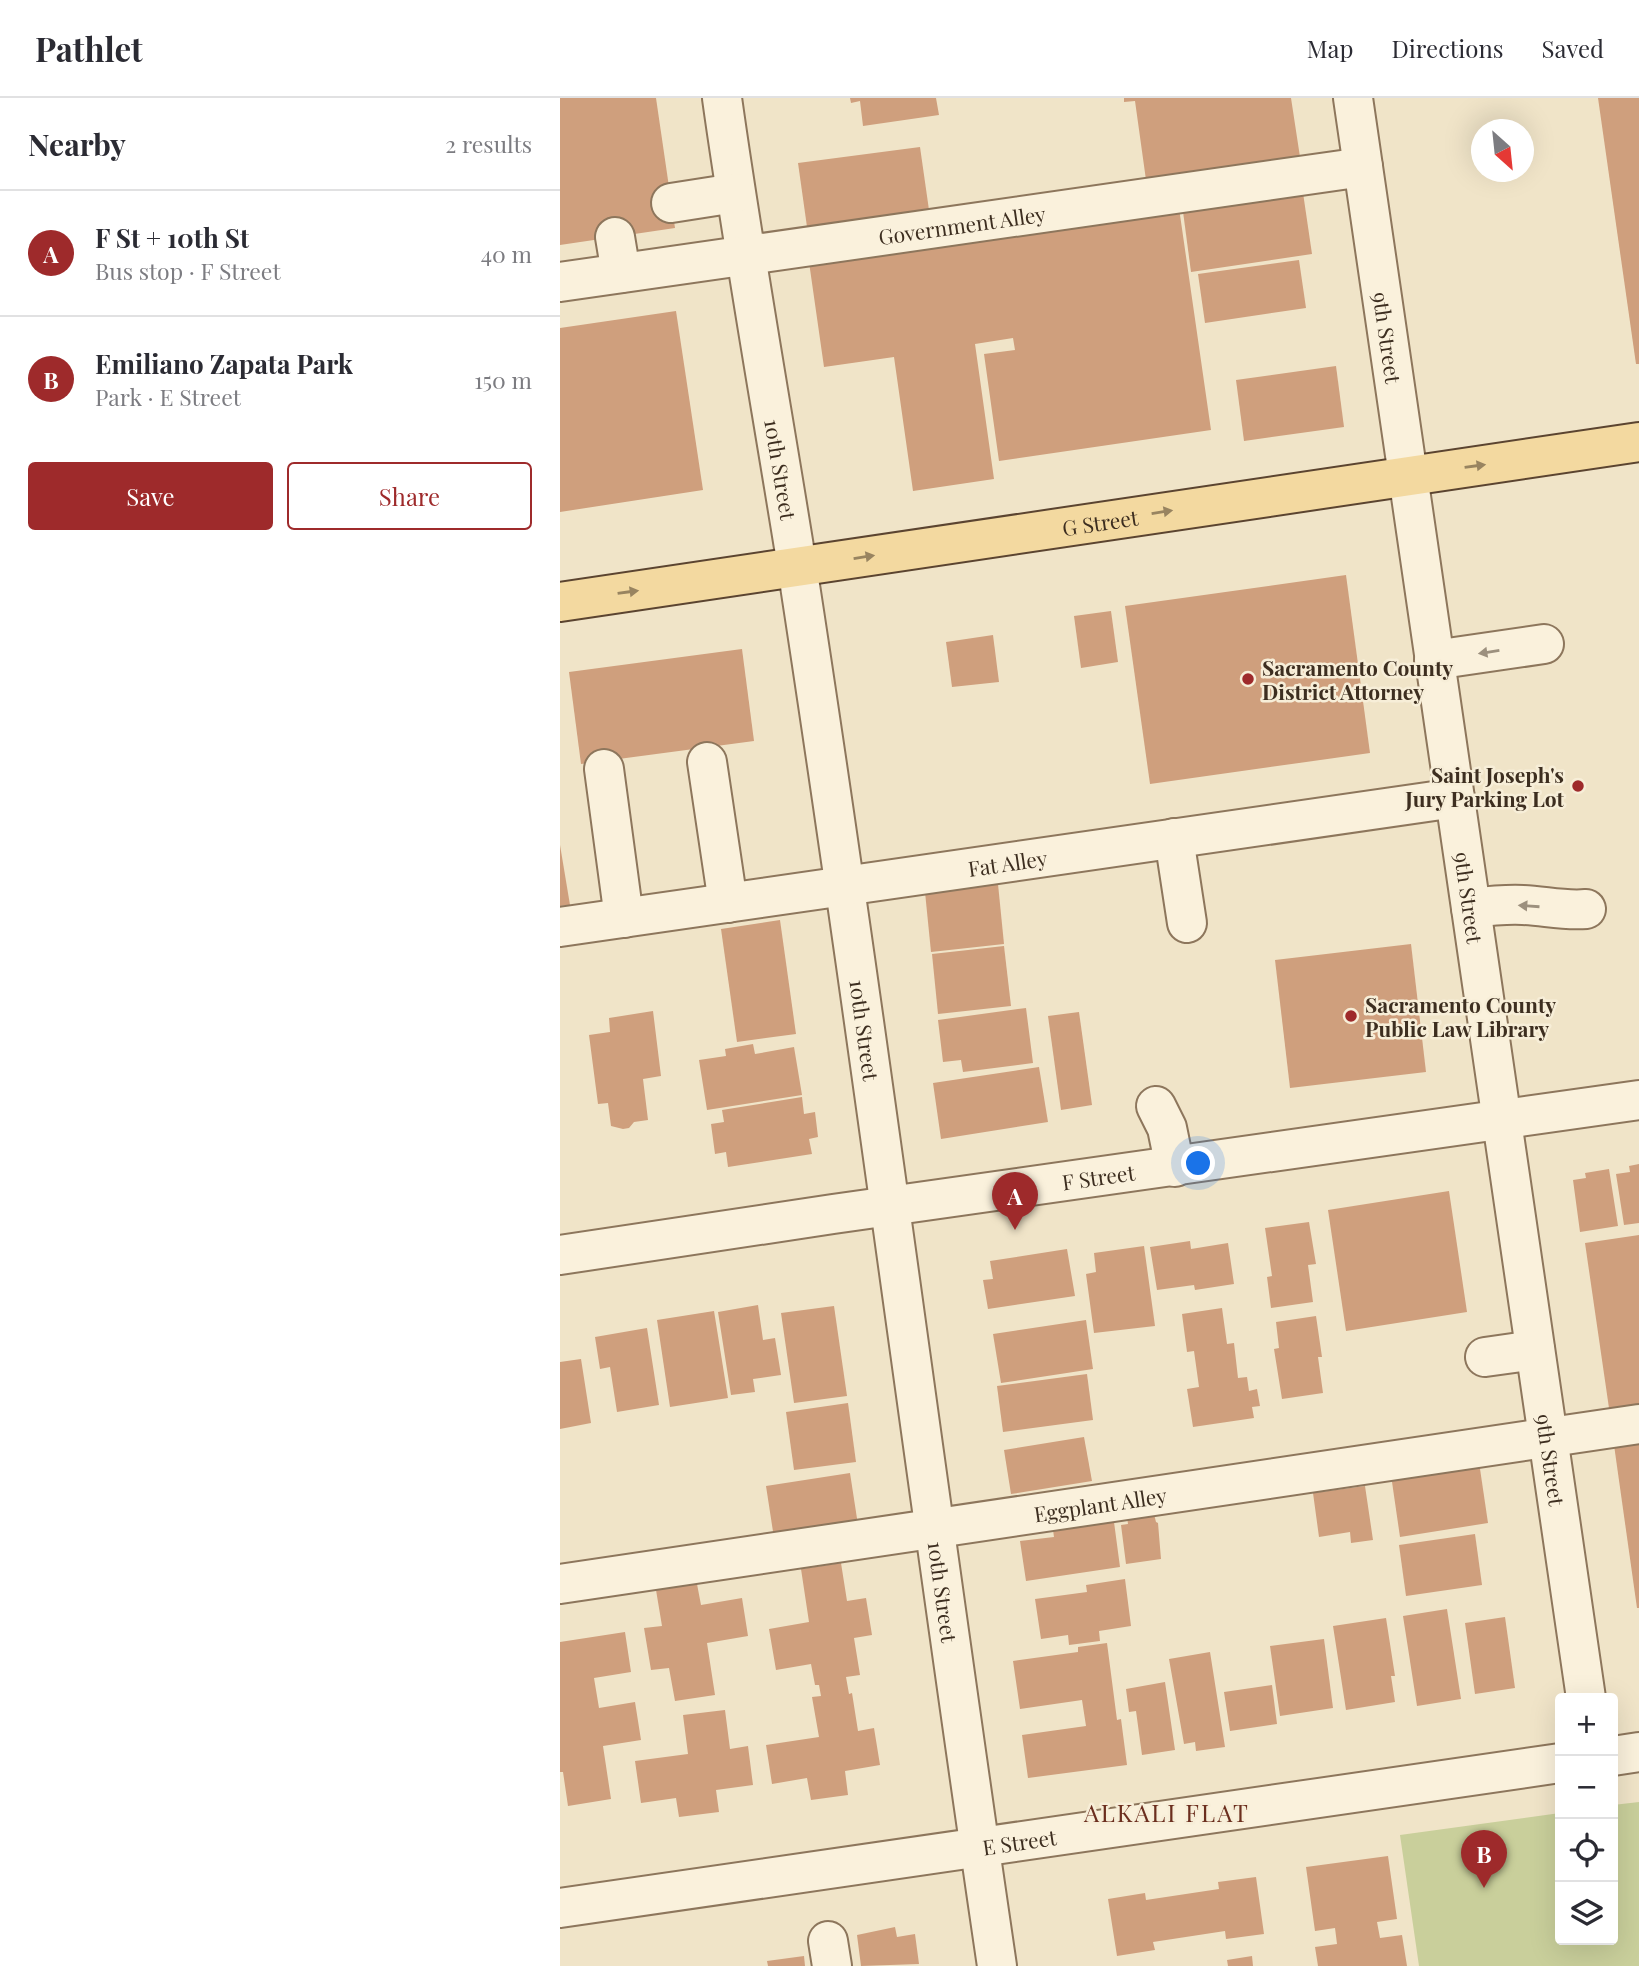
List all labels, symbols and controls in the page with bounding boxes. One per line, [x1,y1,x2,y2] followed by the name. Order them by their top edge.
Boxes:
[35,26,143,70] text: Pathlet
[1307,32,1353,64] text: Map
[1391,32,1504,64] text: Directions
[1542,32,1604,64] text: Saved
[1471,119,1534,182] north arrow
[28,124,126,164] text: Nearby
[445,128,532,159] text: 2 results
[877,199,1048,250] street label: Government Alley
[95,220,249,255] text: F St + 10th St
[43,238,59,269] text: A
[481,238,532,269] text: 40 m
[95,255,281,286] text: Bus stop · F Street
[1367,290,1408,386] street label: 9th Street
[95,346,353,381] text: Emiliano Zapata Park
[43,364,59,395] text: B
[474,364,532,395] text: 150 m
[95,381,241,412] text: Park · E Street
[759,417,803,522] street label: 10th Street
[1464,460,1486,471] one-way arrow
[28,462,273,530] button: Save
[287,462,532,530] button: Share
[1060,502,1141,541] street label: G Street
[1151,507,1173,518] one-way arrow
[853,552,875,563] one-way arrow
[617,586,639,597] one-way arrow
[1478,647,1500,658] one-way arrow
[1262,653,1453,705] place label: Sacramento County District Attorney
[1240,671,1256,687] marker: Sacramento County District Attorney
[1404,760,1565,812] place label: Saint Joseph's Jury Parking Lot
[1570,778,1586,794] marker: Saint Joseph's Jury Parking Lot
[966,843,1049,882] street label: Fat Alley
[1449,850,1490,946] street label: 9th Street
[1517,900,1539,911] one-way arrow
[844,978,886,1083] street label: 10th Street
[1365,990,1556,1042] place label: Sacramento County Public Law Library
[1343,1008,1359,1024] marker: Sacramento County Public Law Library
[1181,1146,1215,1180] your location
[1060,1157,1137,1195] street label: F Street
[992,1172,1038,1230] pin: A
[1531,1412,1572,1508] street label: 9th Street
[1032,1480,1169,1528] street label: Eggplant Alley
[922,1539,964,1645] street label: 10th Street
[1555,1693,1618,1945] map controls
[1555,1693,1618,1756] button: +
[1555,1756,1618,1819] button: −
[1083,1796,1250,1828] district label: ALKALI FLAT
[1555,1819,1618,1882] button: locate
[980,1822,1059,1861] street label: E Street
[1461,1830,1507,1888] pin: B
[1555,1882,1618,1945] button: layers

